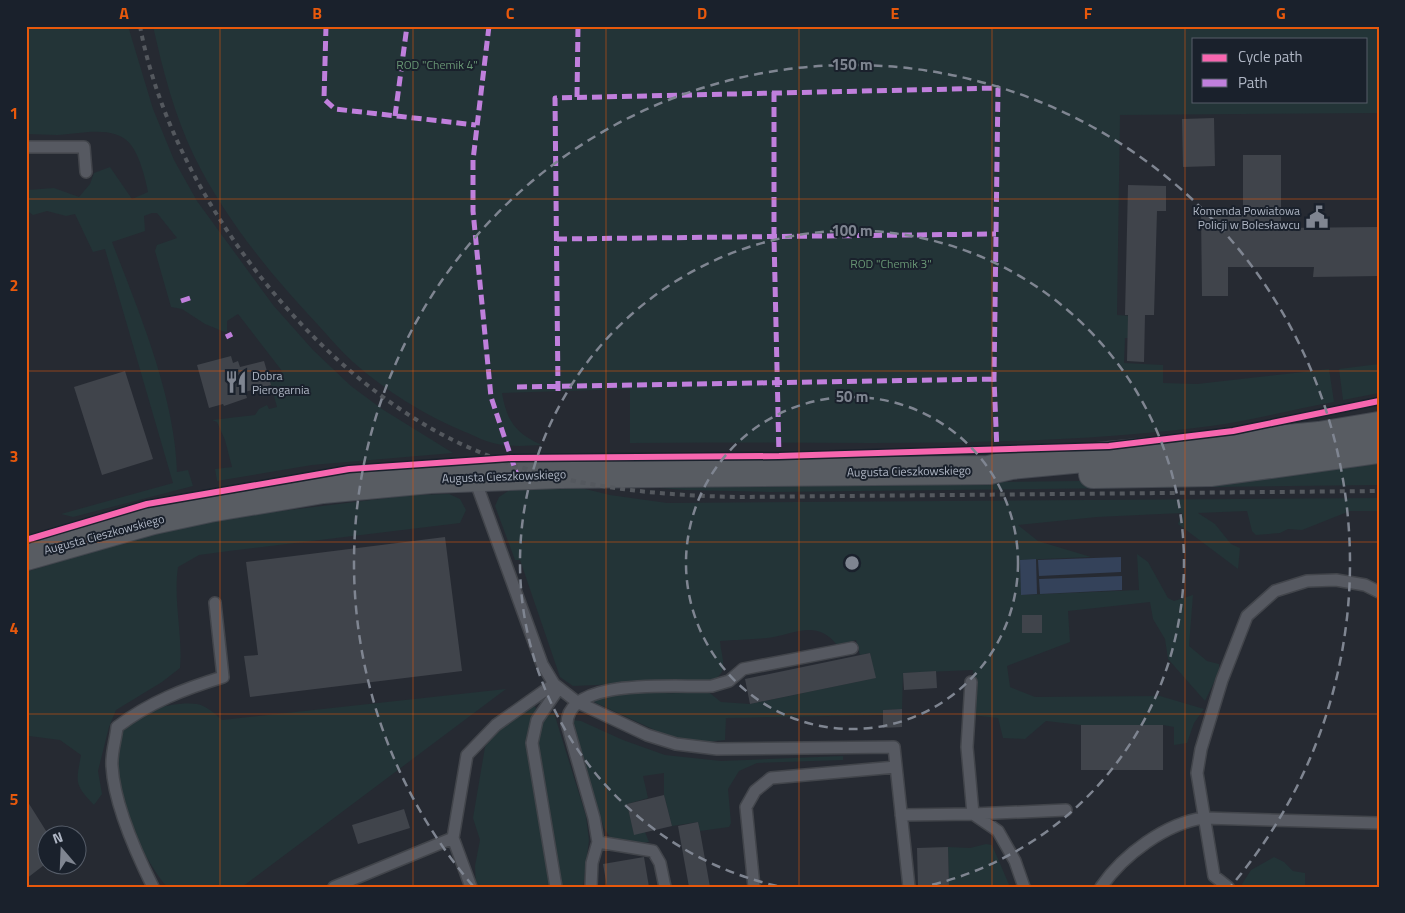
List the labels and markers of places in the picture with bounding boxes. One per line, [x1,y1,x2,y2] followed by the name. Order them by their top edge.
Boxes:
[1193,201,1300,234] place label: Komenda Powiatowa Policji w Bolesławcu
[1304,204,1330,230] public building icon: Komenda Powiatowa Policji w Bolesławcu
[252,366,310,399] place label: Dobra Pierogarnia
[223,369,249,395] restaurant icon: Dobra Pierogarnia
[843,554,861,572] centre of rings

